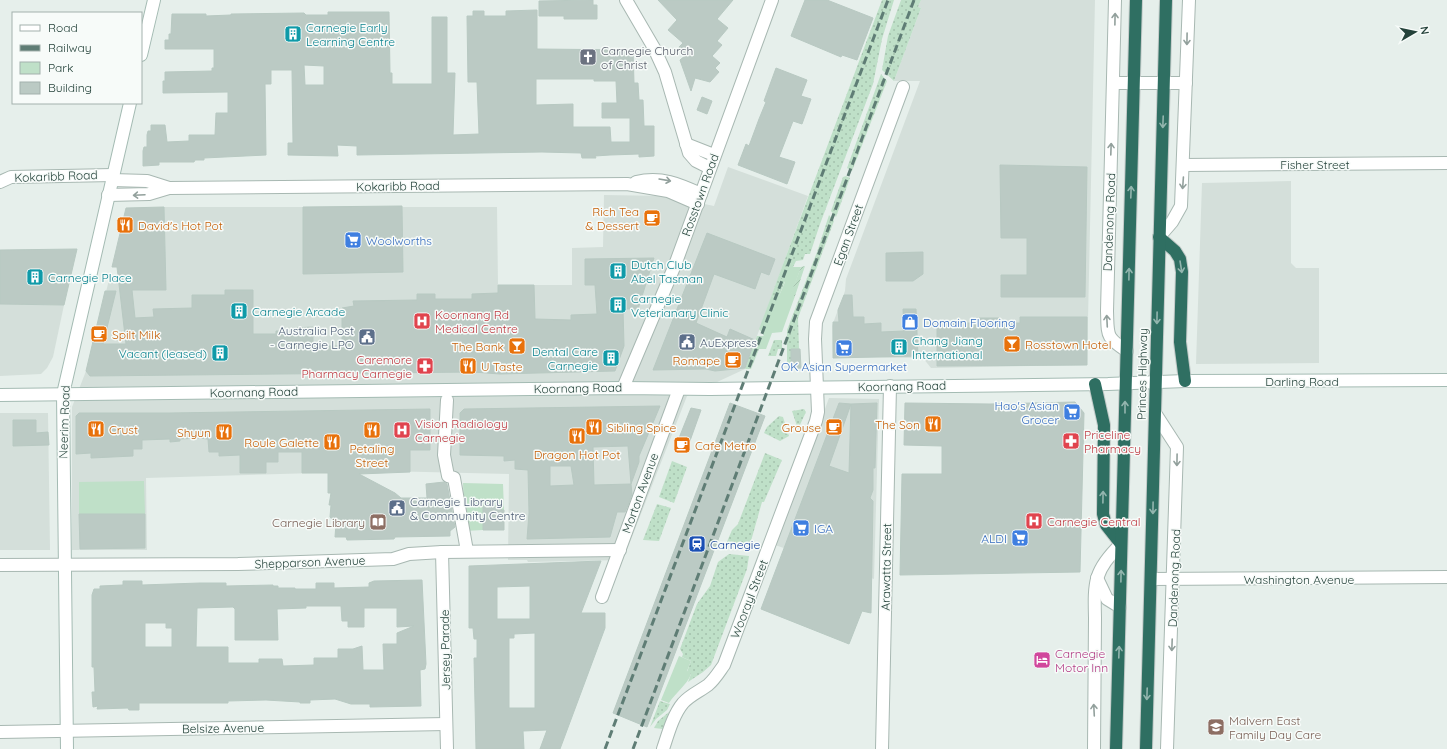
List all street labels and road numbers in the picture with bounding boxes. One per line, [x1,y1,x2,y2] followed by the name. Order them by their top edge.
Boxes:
[678,152,722,238] street label: Rosstown Road
[1280,157,1350,172] street label: Fisher Street
[14,167,98,185] street label: Kokaribb Road
[1100,172,1118,272] street label: Dandenong Road
[356,178,440,194] street label: Kokaribb Road
[830,202,866,268] street label: Egan Street
[1134,328,1150,420] street label: Princes Highway
[1265,374,1339,389] street label: Darling Road
[858,378,946,394] street label: Koornang Road
[534,380,622,396] street label: Koornang Road
[210,384,298,400] street label: Koornang Road
[55,385,73,459] street label: Neerim Road
[619,451,662,535] street label: Morton Avenue
[878,523,894,611] street label: Arawatta Street
[1165,528,1183,628] street label: Dandenong Road
[254,553,366,571] street label: Shepparson Avenue
[727,557,771,641] street label: Woorayl Street
[1244,572,1355,587] street label: Washington Avenue
[437,609,453,691] street label: Jersey Parade
[182,720,264,736] street label: Belsize Avenue

